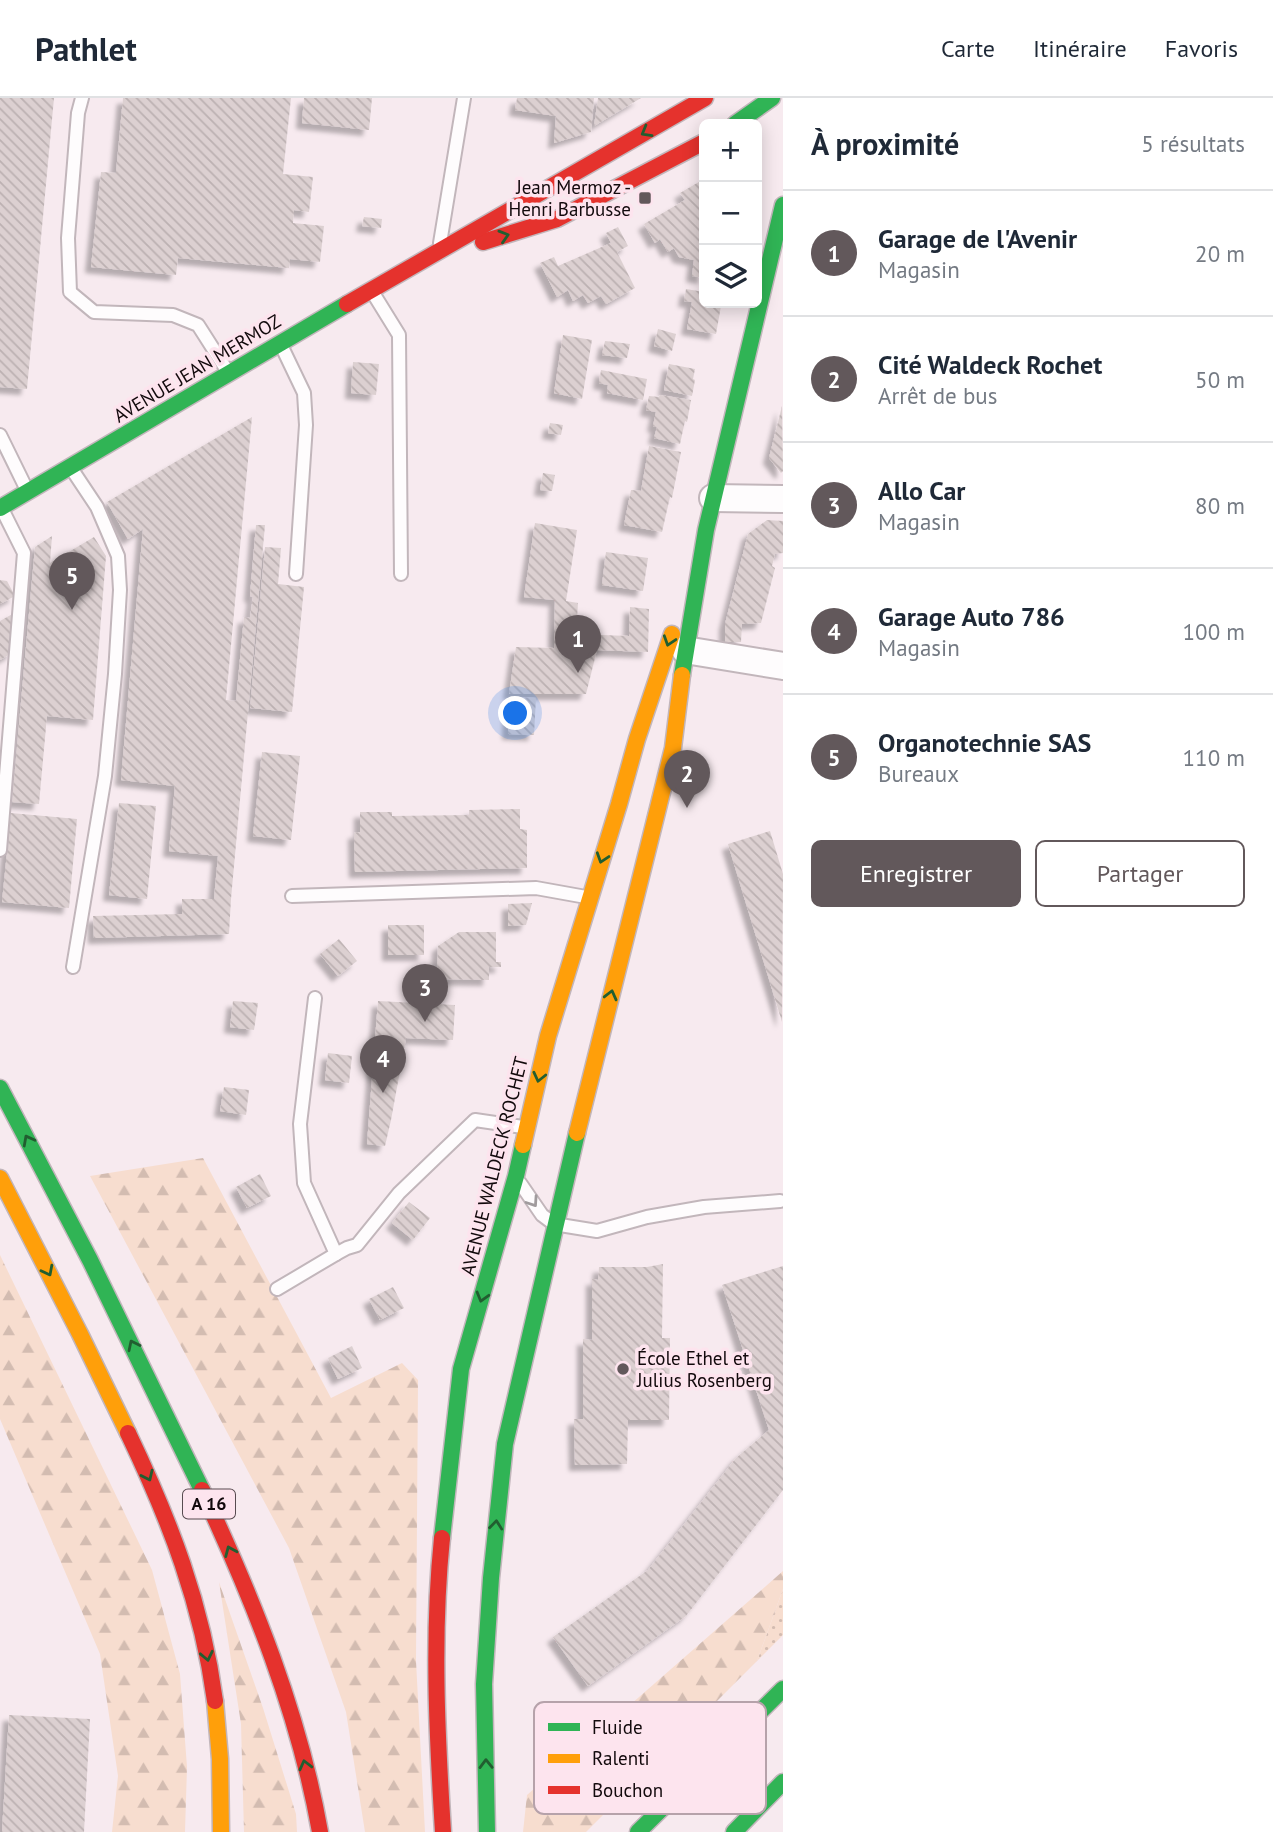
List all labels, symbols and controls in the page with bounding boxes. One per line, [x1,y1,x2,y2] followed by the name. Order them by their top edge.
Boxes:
[35,27,137,70] text: Pathlet
[941,33,995,64] text: Carte
[1033,33,1127,64] text: Itinéraire
[1165,33,1238,64] text: Favoris
[699,119,762,308] map controls
[699,119,762,182] button: +
[640,124,653,137] one-way arrow
[811,124,959,163] text: À proximité
[1141,129,1245,158] text: 5 résultats
[508,175,631,221] place label: Jean Mermoz - Henri Barbusse
[699,182,762,245] button: −
[637,190,653,206] marker: Jean Mermoz - Henri Barbusse
[878,222,1077,255] text: Garage de l'Avenir
[498,229,510,244] one-way arrow
[827,239,841,268] text: 1
[1195,239,1245,268] text: 20 m
[699,245,762,308] button: layers
[878,255,960,284] text: Magasin
[109,309,285,427] street label: AVENUE JEAN MERMOZ
[878,348,1102,381] text: Cité Waldeck Rochet
[827,365,841,394] text: 2
[1195,365,1245,394] text: 50 m
[878,381,997,410] text: Arrêt de bus
[878,474,966,507] text: Allo Car
[827,491,841,520] text: 3
[1195,491,1245,520] text: 80 m
[878,507,960,536] text: Magasin
[49,552,95,610] pin: 5
[878,600,1065,633] text: Garage Auto 786
[555,615,601,673] pin: 1
[827,617,841,646] text: 4
[1183,617,1245,646] text: 100 m
[878,633,960,662] text: Magasin
[663,634,677,647] one-way arrow
[498,696,532,730] your location
[878,726,1091,759] text: Organotechnie SAS
[827,743,841,772] text: 5
[1183,743,1245,772] text: 110 m
[664,750,710,808] pin: 2
[878,759,959,788] text: Bureaux
[811,840,1021,907] button: Enregistrer
[1035,840,1245,907] button: Partager
[596,852,610,864] one-way arrow
[402,964,448,1022] pin: 3
[603,990,617,1002] one-way arrow
[360,1035,406,1093] pin: 4
[455,1054,533,1278] street label: AVENUE WALDECK ROCHET
[533,1071,547,1083] one-way arrow
[23,1134,36,1147] one-way arrow
[525,1194,537,1207] one-way arrow
[40,1264,54,1277] one-way arrow
[475,1291,490,1303] one-way arrow
[127,1340,141,1352] one-way arrow
[636,1346,772,1392] place label: École Ethel et Julius Rosenberg
[615,1361,631,1377] marker: École Ethel et Julius Rosenberg
[139,1469,153,1481] one-way arrow
[183,1490,235,1518] road number: A 16
[488,1519,503,1530] one-way arrow
[224,1546,238,1558] one-way arrow
[199,1650,214,1662] one-way arrow
[534,1702,766,1814] legend
[592,1715,643,1739] text: Fluide
[592,1746,650,1770] text: Ralenti
[478,1758,494,1769] one-way arrow
[299,1759,313,1771] one-way arrow
[592,1778,663,1802] text: Bouchon

